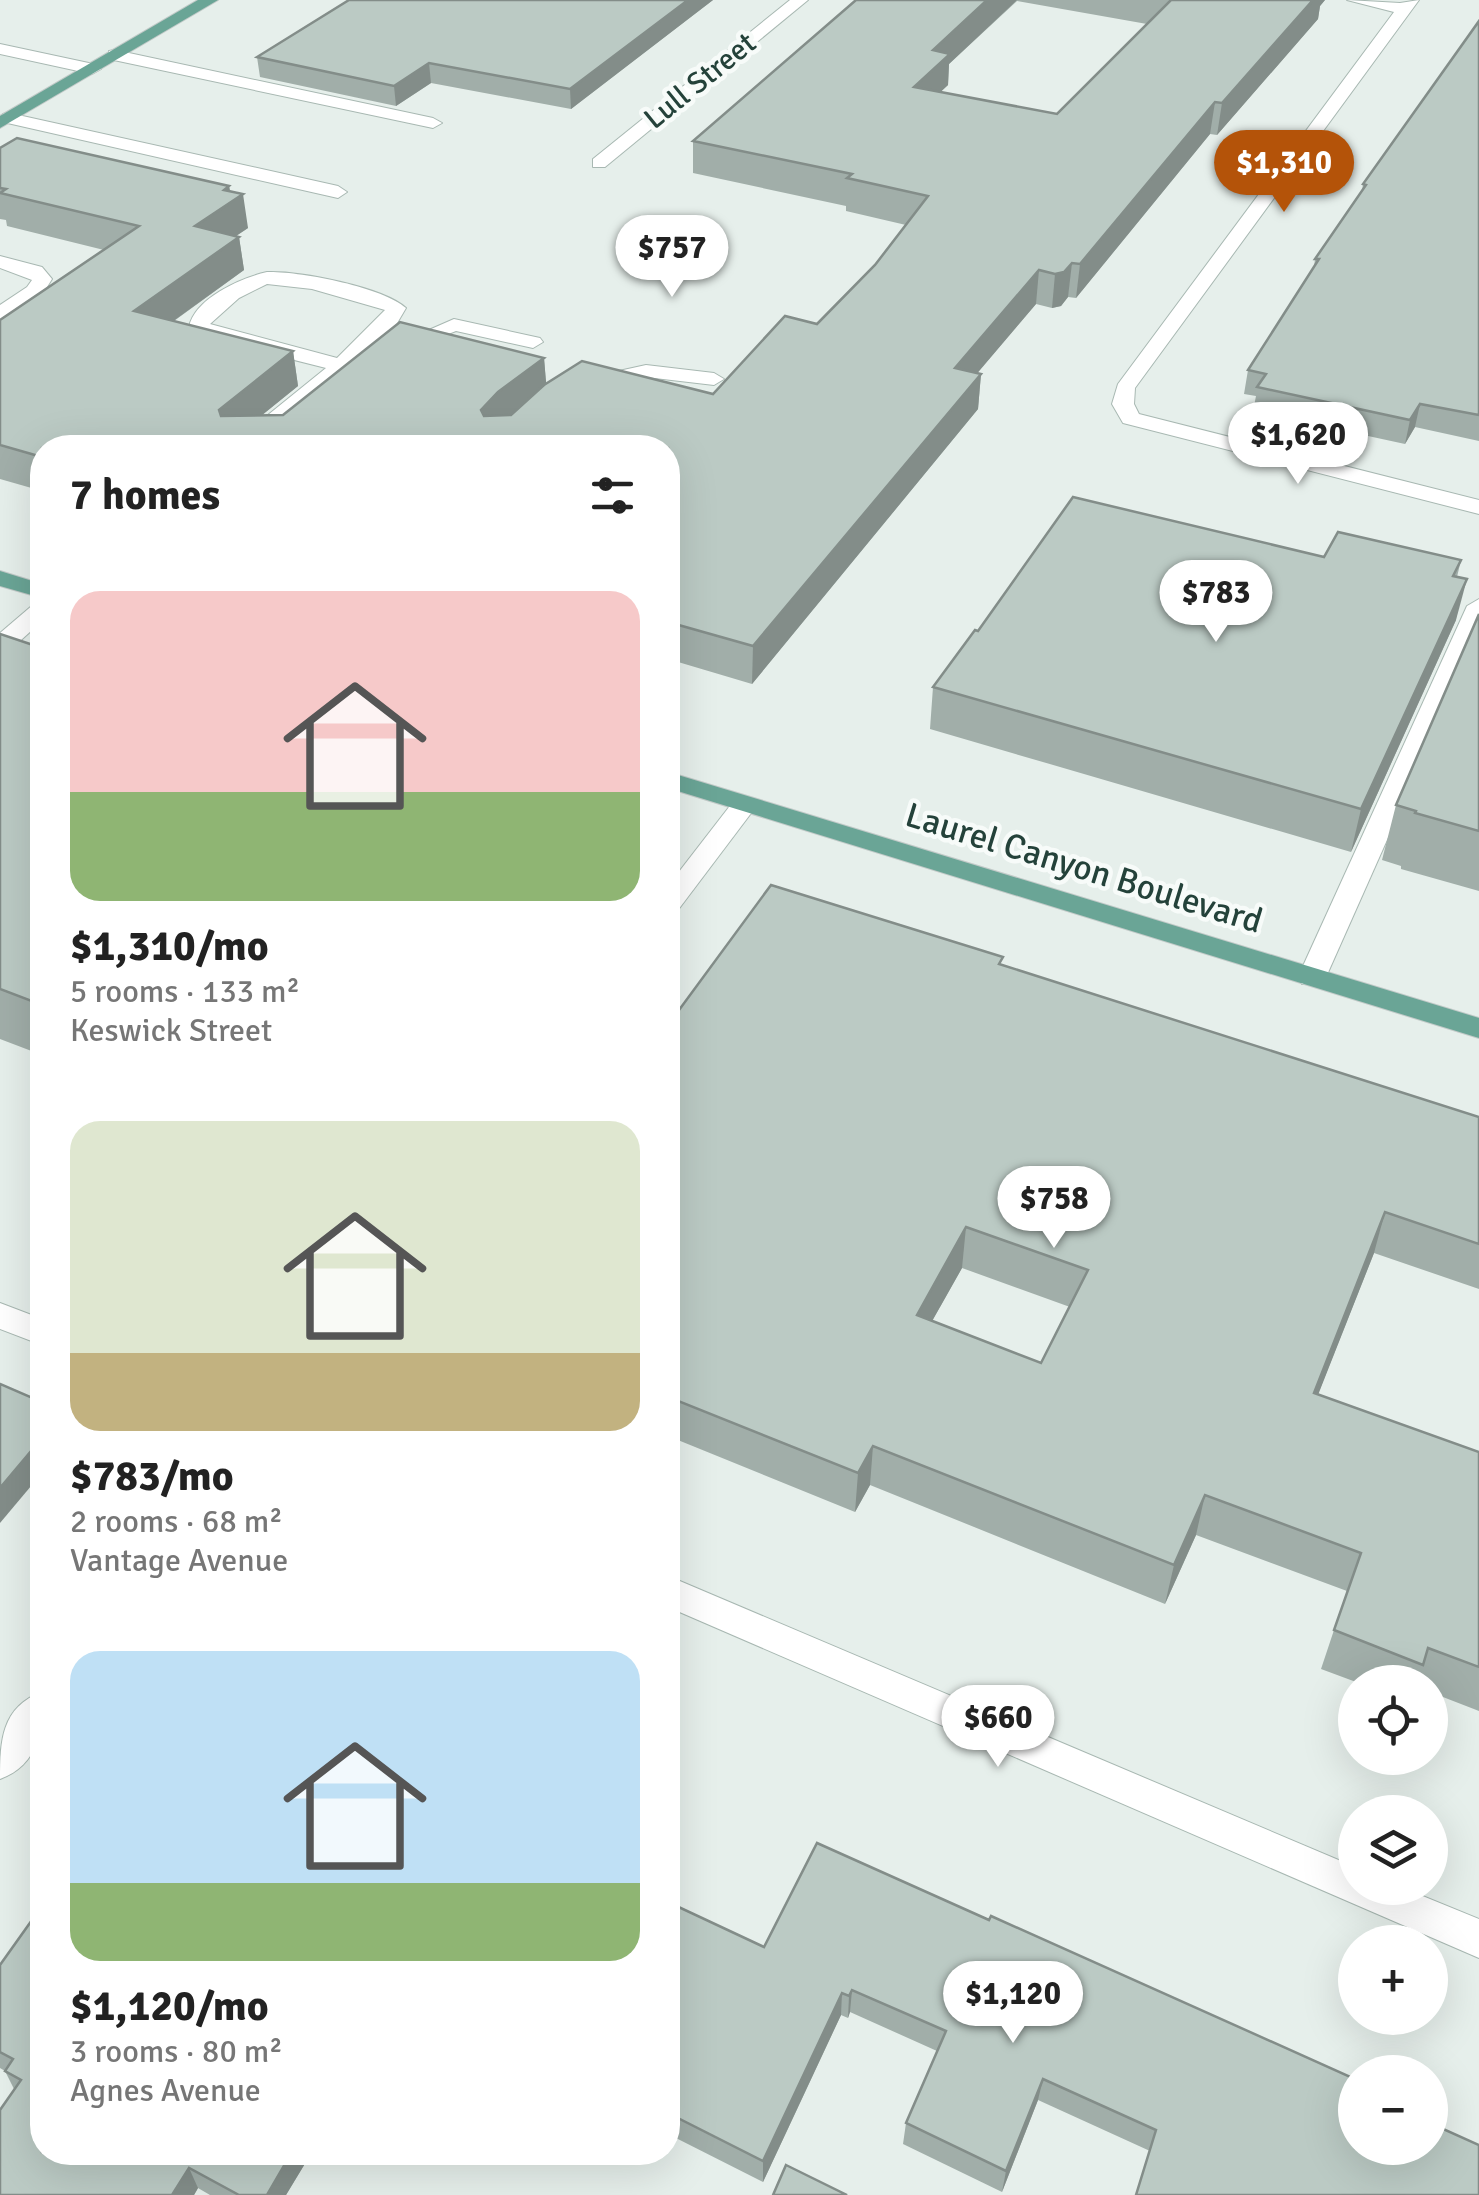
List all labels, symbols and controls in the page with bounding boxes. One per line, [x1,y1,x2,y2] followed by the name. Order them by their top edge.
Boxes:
[637,25,763,137] street label: Lull Street
[1203,130,1365,215] pin: $1,310
[1236,143,1332,182] text: $1,310
[613,215,731,300] pin: $757
[637,228,707,267] text: $757
[1217,402,1379,487] pin: $1,620
[1250,415,1346,454] text: $1,620
[585,468,640,523] icon: filters
[70,470,220,521] text: 7 homes
[1157,560,1275,645] pin: $783
[1181,573,1251,612] text: $783
[265,656,445,836] icon: home
[900,793,1268,943] street label: Laurel Canyon Boulevard
[70,921,269,972] text: $1,310/mo
[70,972,300,1011] text: 5 rooms · 133 m²
[70,1011,272,1050] text: Keswick Street
[995,1166,1113,1251] pin: $758
[1019,1179,1089,1218] text: $758
[265,1186,445,1366] icon: home
[70,1451,234,1502] text: $783/mo
[70,1502,283,1541] text: 2 rooms · 68 m²
[70,1541,288,1580] text: Vantage Avenue
[1338,1665,1448,2165] map controls
[1338,1665,1448,1775] button: locate
[939,1685,1057,1770] pin: $660
[963,1698,1033,1737] text: $660
[265,1716,445,1896] icon: home
[1338,1795,1448,1905] button: layers
[1338,1925,1448,2035] button: +
[932,1961,1094,2046] pin: $1,120
[965,1974,1061,2013] text: $1,120
[70,1981,269,2032] text: $1,120/mo
[70,2032,283,2071] text: 3 rooms · 80 m²
[1338,2055,1448,2165] button: −
[70,2071,261,2110] text: Agnes Avenue

